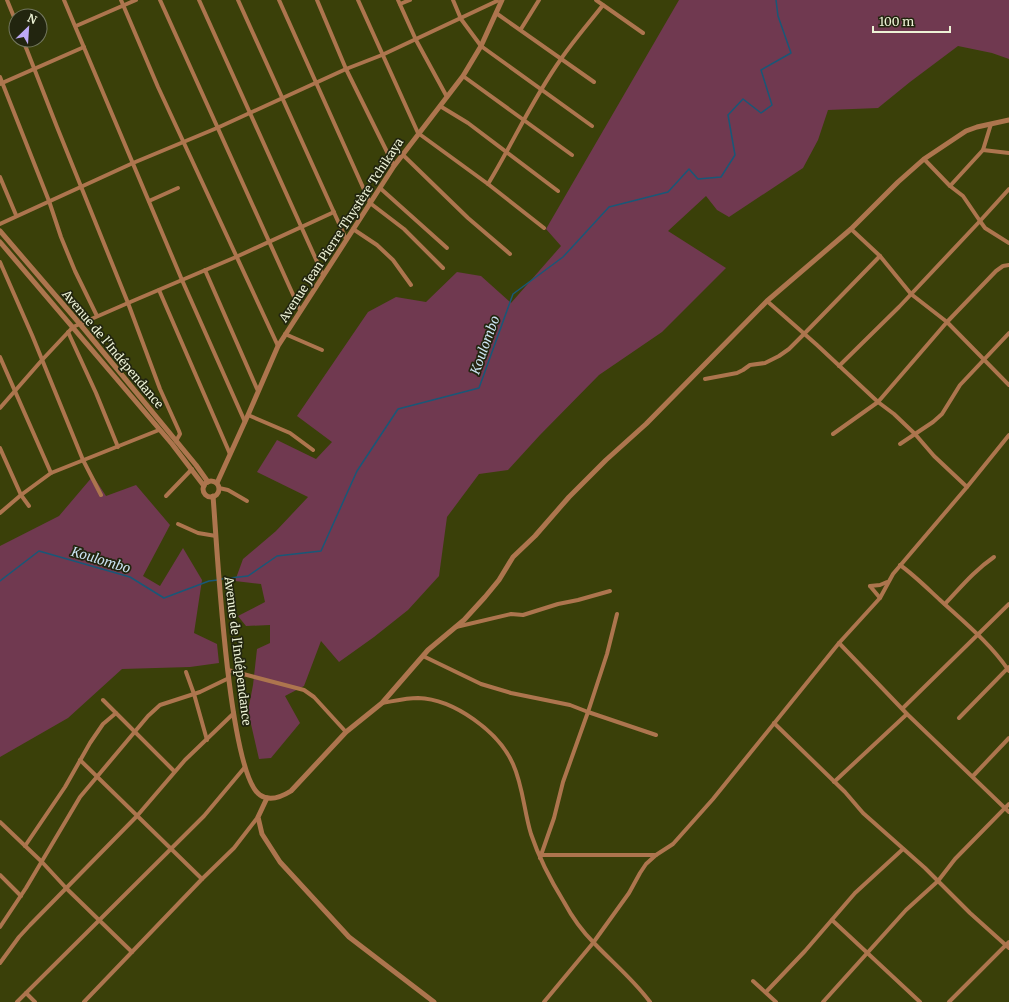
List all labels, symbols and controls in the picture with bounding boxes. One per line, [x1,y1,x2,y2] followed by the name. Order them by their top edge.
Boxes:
[8,8,48,48] north arrow
[873,8,950,34] scale bar
[25,11,39,27] text: N
[879,14,914,29] text: 100 m
[275,135,407,326] street label: Avenue Jean Pierre Thystère Tchikaya
[58,286,167,411] street label: Avenue de l'Indépendance
[466,313,503,377] water label: Koulombo
[68,543,133,577] water label: Koulombo
[221,575,255,726] street label: Avenue de l'Indépendance

